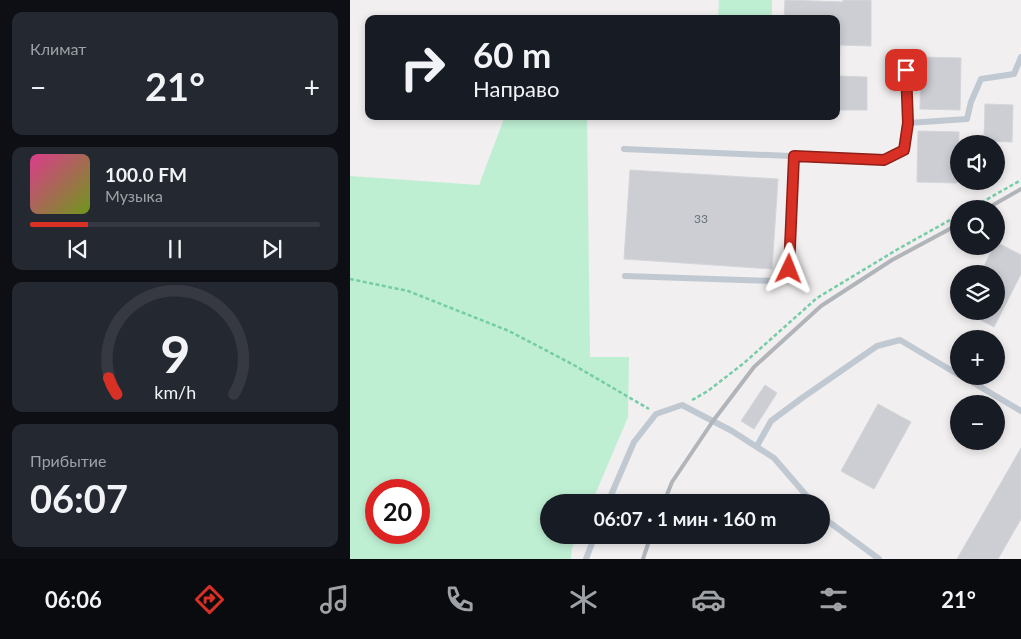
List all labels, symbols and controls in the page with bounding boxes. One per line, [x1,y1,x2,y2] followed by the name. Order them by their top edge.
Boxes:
[473,33,551,75] text: 60 m
[390,35,455,100] icon: right
[30,39,86,58] text: Климат
[885,49,927,91] pin
[892,56,920,84] icon: arrive
[145,63,205,109] text: 21°
[30,70,46,104] text: −
[304,70,320,104] text: +
[473,75,559,102] text: Направо
[950,135,1005,450] map controls
[950,135,1005,190] button: sound
[105,163,187,186] text: 100.0 FM
[105,186,163,205] text: Музыка
[950,200,1005,255] button: search
[694,211,708,226] house number: 33
[64,235,92,263] icon: previous
[161,235,189,263] icon: pause
[258,235,286,263] icon: next
[762,242,814,294] position arrow
[950,265,1005,320] button: layers
[160,322,190,384] text: 9
[950,330,1005,385] button: +
[154,381,196,403] text: km/h
[950,395,1005,450] button: −
[30,451,106,470] text: Прибытие
[30,475,128,521] text: 06:07
[365,479,430,544] speed limit sign: 20
[594,507,776,530] text: 06:07 · 1 мин · 160 m
[192,582,227,617] icon: directions
[317,582,352,617] icon: music
[442,582,477,617] icon: phone
[566,582,601,617] icon: climate
[691,582,726,617] icon: car
[816,582,851,617] icon: filters
[45,586,102,613] text: 06:06
[941,586,976,613] text: 21°

